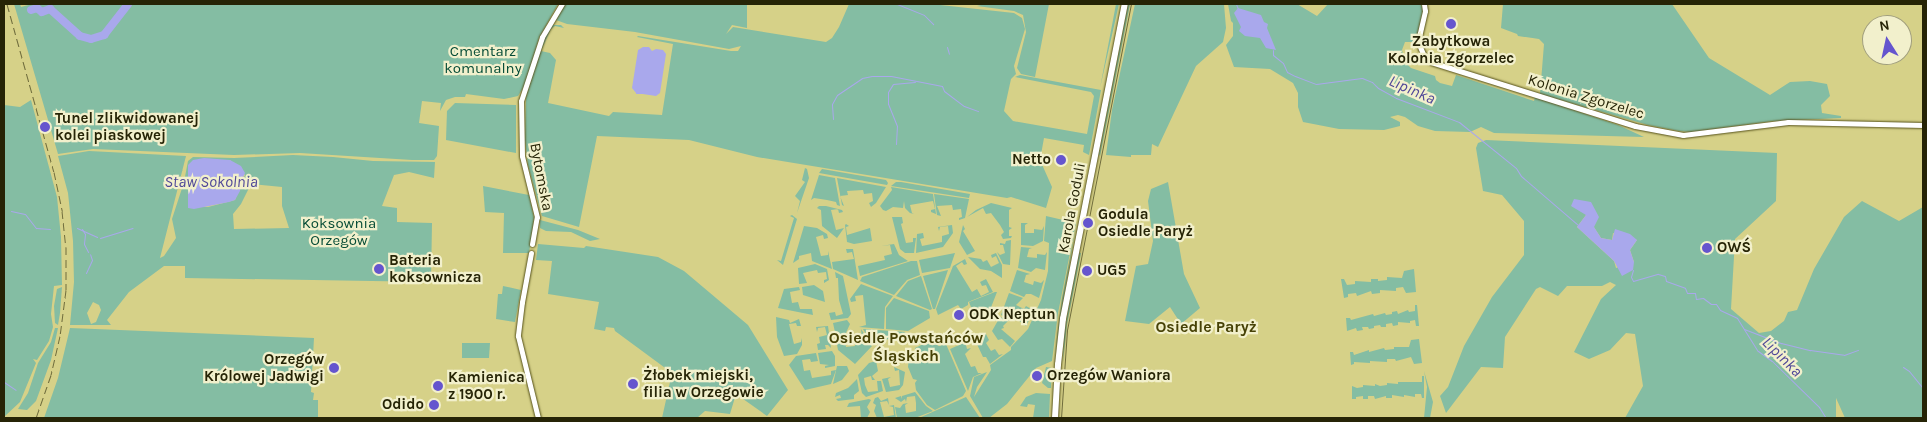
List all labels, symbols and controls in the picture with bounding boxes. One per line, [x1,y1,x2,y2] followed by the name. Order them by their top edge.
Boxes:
[1862,15,1912,65] north arrow
[1878,16,1891,35] text: N
[1445,18,1457,30] marker: Zabytkowa Kolonia Zgorzelec
[1388,32,1514,67] place label: Zabytkowa Kolonia Zgorzelec
[444,42,522,77] park label: Cmentarz komunalny
[1386,71,1438,109] water label: Lipinka
[1526,71,1646,123] street label: Kolonia Zgorzelec
[55,109,199,144] place label: Tunel zlikwidowanej kolei piaskowej
[39,121,51,133] marker: Tunel zlikwidowanej kolei piaskowej
[526,142,556,212] street label: Bytomska
[1012,151,1051,169] place label: Netto
[1055,154,1067,166] marker: Netto
[1054,161,1090,255] street label: Karola Goduli
[164,172,258,192] water label: Staw Sokolnia
[1098,205,1193,240] place label: Godula Osiedle Paryż
[302,214,376,249] park label: Koksownia Orzegów
[1082,217,1094,229] marker: Godula Osiedle Paryż
[1717,239,1751,257] place label: OWŚ
[1701,242,1713,254] marker: OWŚ
[389,251,481,286] place label: Bateria koksownicza
[1097,262,1126,280] place label: UG5
[373,263,385,275] marker: Bateria koksownicza
[1081,265,1093,277] marker: UG5
[969,306,1056,324] place label: ODK Neptun
[953,309,965,321] marker: ODK Neptun
[1155,317,1257,337] district label: Osiedle Paryż
[829,328,983,366] district label: Osiedle Powstańców Śląskich
[1758,333,1806,381] water label: Lipinka
[204,350,324,385] place label: Orzegów Królowej Jadwigi
[328,362,340,374] marker: Orzegów Królowej Jadwigi
[643,366,764,401] place label: Żłobek miejski, filia w Orzegowie
[1047,367,1171,385] place label: Orzegów Waniora
[448,368,525,403] place label: Kamienica z 1900 r.
[1031,370,1043,382] marker: Orzegów Waniora
[627,378,639,390] marker: Żłobek miejski, filia w Orzegowie
[432,380,444,392] marker: Kamienica z 1900 r.
[382,396,424,414] place label: Odido
[428,399,440,411] marker: Odido

